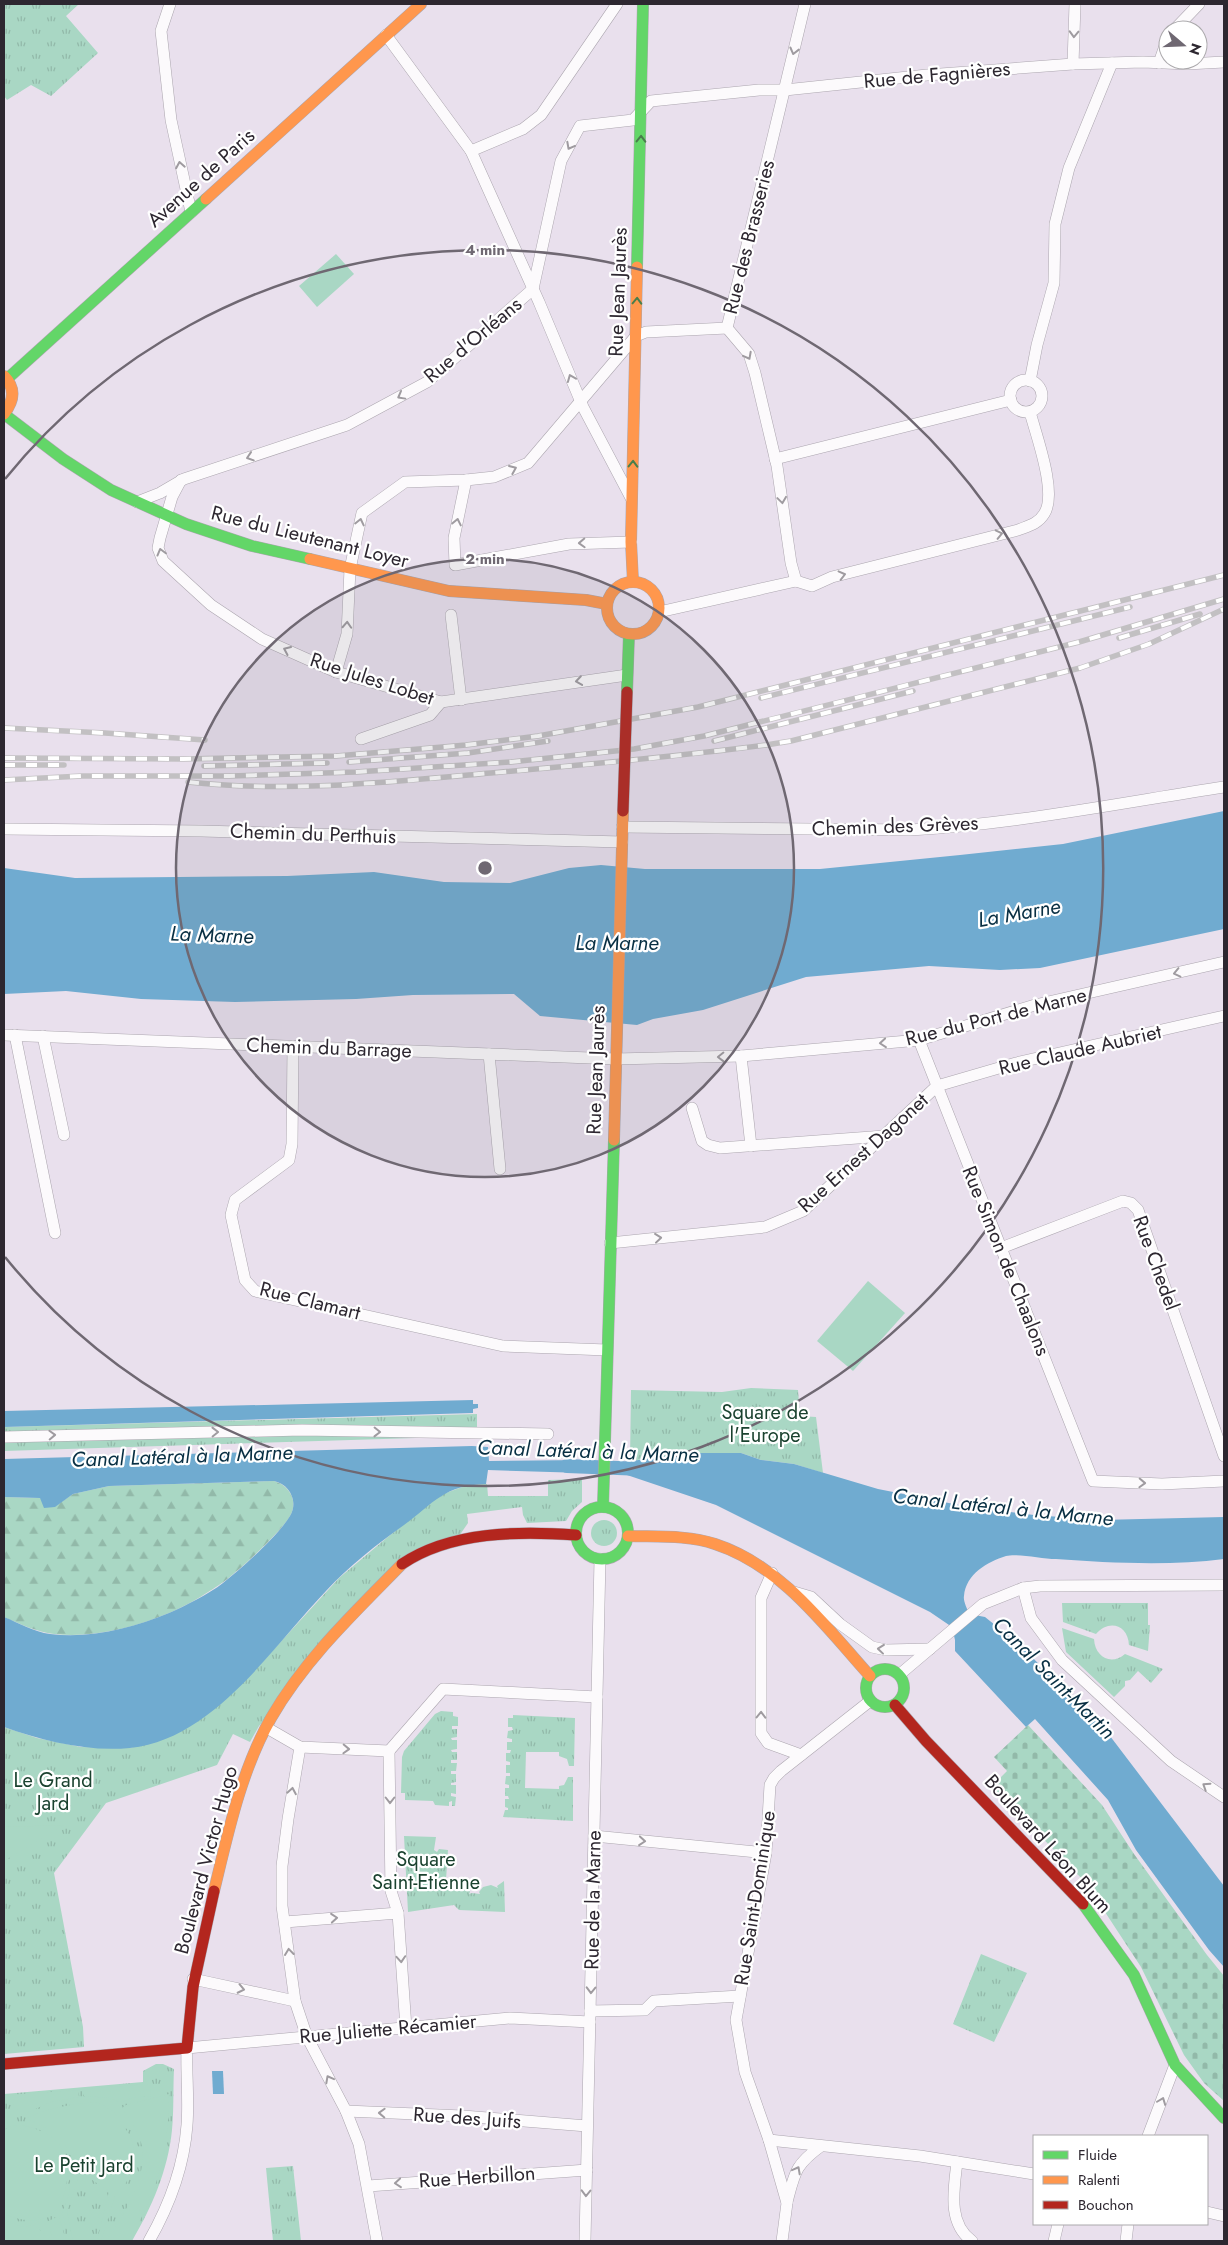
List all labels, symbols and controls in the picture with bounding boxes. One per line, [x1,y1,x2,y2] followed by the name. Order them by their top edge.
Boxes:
[1158,20,1208,70] north arrow
[1068,30,1079,38] one-way arrow
[1184,41,1207,58] text: N
[789,47,800,56] one-way arrow
[862,54,1012,96] street label: Rue de Fagnières
[141,122,261,234] street label: Avenue de Paris
[635,134,646,142] one-way arrow
[566,141,576,150] one-way arrow
[716,157,782,317] street label: Rue des Brasseries
[175,161,185,169] one-way arrow
[601,227,635,357] street label: Rue Jean Jaurès
[465,239,505,261] text: 4 min
[418,290,528,390] street label: Rue d'Orléans
[631,297,642,305] one-way arrow
[742,350,752,359] one-way arrow
[566,374,577,383] one-way arrow
[397,390,406,400] one-way arrow
[247,451,255,461] one-way arrow
[627,459,638,467] one-way arrow
[508,465,517,475] one-way arrow
[776,495,786,504] one-way arrow
[208,498,412,576] street label: Rue du Lieutenant Loyer
[354,517,365,526] one-way arrow
[451,518,462,527] one-way arrow
[995,529,1004,540] one-way arrow
[578,538,586,548] one-way arrow
[156,548,167,556] one-way arrow
[465,548,505,570] text: 2 min
[838,570,847,581] one-way arrow
[342,620,353,628] one-way arrow
[306,645,438,713] street label: Rue Jules Lobet
[283,646,292,656] one-way arrow
[574,675,582,686] one-way arrow
[811,809,979,843] street label: Chemin des Grèves
[229,817,397,851] street label: Chemin du Perthuis
[476,859,494,877] centre of rings
[975,891,1063,935] water label: La Marne
[170,919,255,951] water label: La Marne
[575,928,659,958] water label: La Marne
[1172,967,1181,978] one-way arrow
[902,980,1090,1054] street label: Rue du Port de Marne
[579,1005,613,1135] street label: Rue Jean Jaurès
[996,1017,1164,1083] street label: Rue Claude Aubriet
[246,1031,412,1065] street label: Chemin du Barrage
[879,1037,887,1048] one-way arrow
[717,1052,724,1062] one-way arrow
[791,1086,935,1220] street label: Rue Ernest Dagonet
[955,1162,1057,1360] street label: Rue Simon de Chaalons
[1125,1212,1187,1314] street label: Rue Chedel
[655,1233,663,1244] one-way arrow
[257,1274,364,1328] street label: Rue Clamart
[721,1398,809,1450] park label: Square de l'Europe
[374,1426,382,1437] one-way arrow
[212,1427,219,1437] one-way arrow
[49,1430,57,1440] one-way arrow
[477,1432,700,1470] water label: Canal Latéral à la Marne
[71,1437,294,1475] water label: Canal Latéral à la Marne
[1138,1478,1146,1488] one-way arrow
[891,1481,1115,1534] water label: Canal Latéral à la Marne
[986,1610,1122,1746] water label: Canal Saint-Martin
[877,1643,885,1654] one-way arrow
[756,1711,766,1718] one-way arrow
[342,1744,350,1755] one-way arrow
[167,1763,245,1957] street label: Boulevard Victor Hugo
[13,1766,93,1818] park label: Le Grand Jard
[978,1768,1118,1920] street label: Boulevard Léon Blum
[1202,1783,1212,1792] one-way arrow
[287,1787,297,1795] one-way arrow
[385,1796,395,1804] one-way arrow
[727,1809,783,1987] street label: Rue Saint-Dominique
[577,1830,609,1970] street label: Rue de la Marne
[639,1835,647,1846] one-way arrow
[372,1845,480,1897] park label: Square Saint-Etienne
[330,1913,338,1924] one-way arrow
[284,1948,295,1956] one-way arrow
[396,1956,407,1964] one-way arrow
[236,1983,245,1994] one-way arrow
[585,1986,596,1994] one-way arrow
[298,2007,478,2051] street label: Rue Juliette Récamier
[325,2075,335,2084] one-way arrow
[1156,2097,1166,2106] one-way arrow
[412,2100,522,2136] street label: Rue des Juifs
[377,2107,385,2118] one-way arrow
[1033,2135,1208,2225] legend
[1078,2144,1117,2166] text: Fluide
[34,2151,134,2180] park label: Le Petit Jard
[418,2158,536,2196] street label: Rue Herbillon
[791,2167,801,2176] one-way arrow
[1078,2169,1120,2191] text: Ralenti
[394,2177,402,2188] one-way arrow
[581,2189,591,2197] one-way arrow
[1078,2194,1134,2216] text: Bouchon

